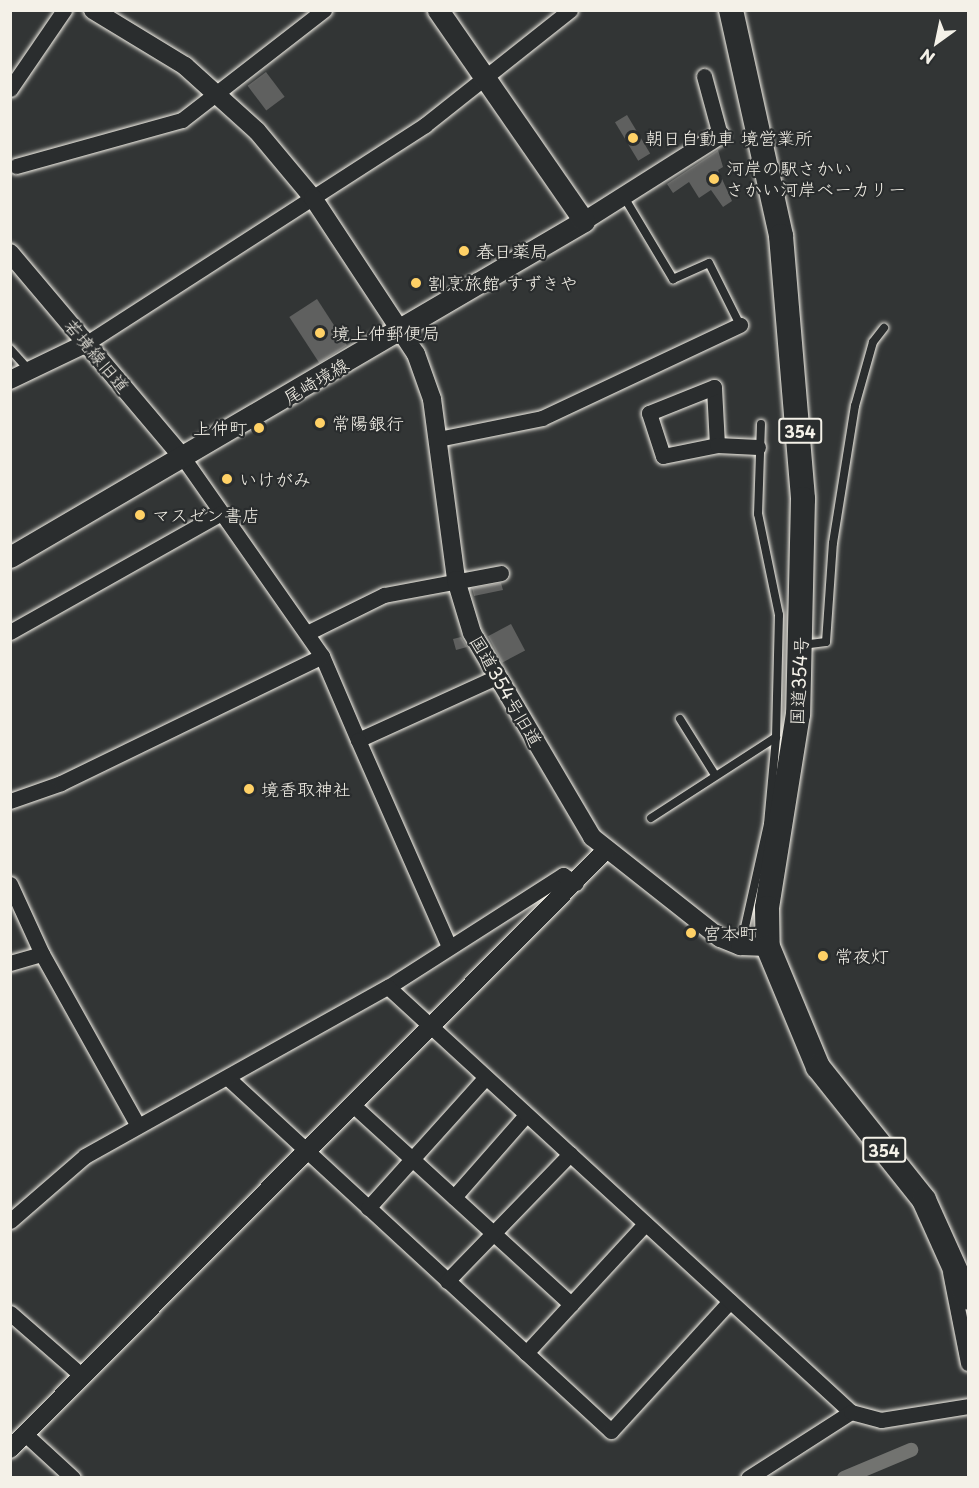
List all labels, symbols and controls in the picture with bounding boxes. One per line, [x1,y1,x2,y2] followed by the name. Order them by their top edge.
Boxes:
[907,12,967,72] north arrow
[915,44,939,71] text: N
[645,127,813,149] place label: 朝日自動車 境営業所
[626,131,640,145] marker: 朝日自動車 境営業所
[726,158,906,201] place label: 河岸の駅さかい さかい河岸ベーカリー
[707,172,721,186] marker: 河岸の駅さかい さかい河岸ベーカリー
[476,240,548,262] place label: 春日薬局
[457,244,471,258] marker: 春日薬局
[428,272,578,294] place label: 割烹旅館 すずきや
[409,276,423,290] marker: 割烹旅館 すずきや
[60,315,134,397] street label: 若境線旧道
[332,322,440,344] place label: 境上仲郵便局
[313,326,327,340] marker: 境上仲郵便局
[280,353,352,409] street label: 尾崎境線
[332,412,404,434] place label: 常陽銀行
[313,416,327,430] marker: 常陽銀行
[193,417,247,439] place label: 上仲町
[778,418,822,444] road number: 354
[252,421,266,435] marker: 上仲町
[239,468,311,490] place label: いけがみ
[220,472,234,486] marker: いけがみ
[152,504,260,526] place label: マスゼン書店
[133,508,147,522] marker: マスゼン書店
[465,632,547,750] street label: 国道354号旧道
[786,636,812,726] street label: 国道354号
[261,778,351,800] place label: 境香取神社
[242,782,256,796] marker: 境香取神社
[703,922,757,944] place label: 宮本町
[684,926,698,940] marker: 宮本町
[835,945,889,967] place label: 常夜灯
[816,949,830,963] marker: 常夜灯
[862,1137,906,1163] road number: 354

